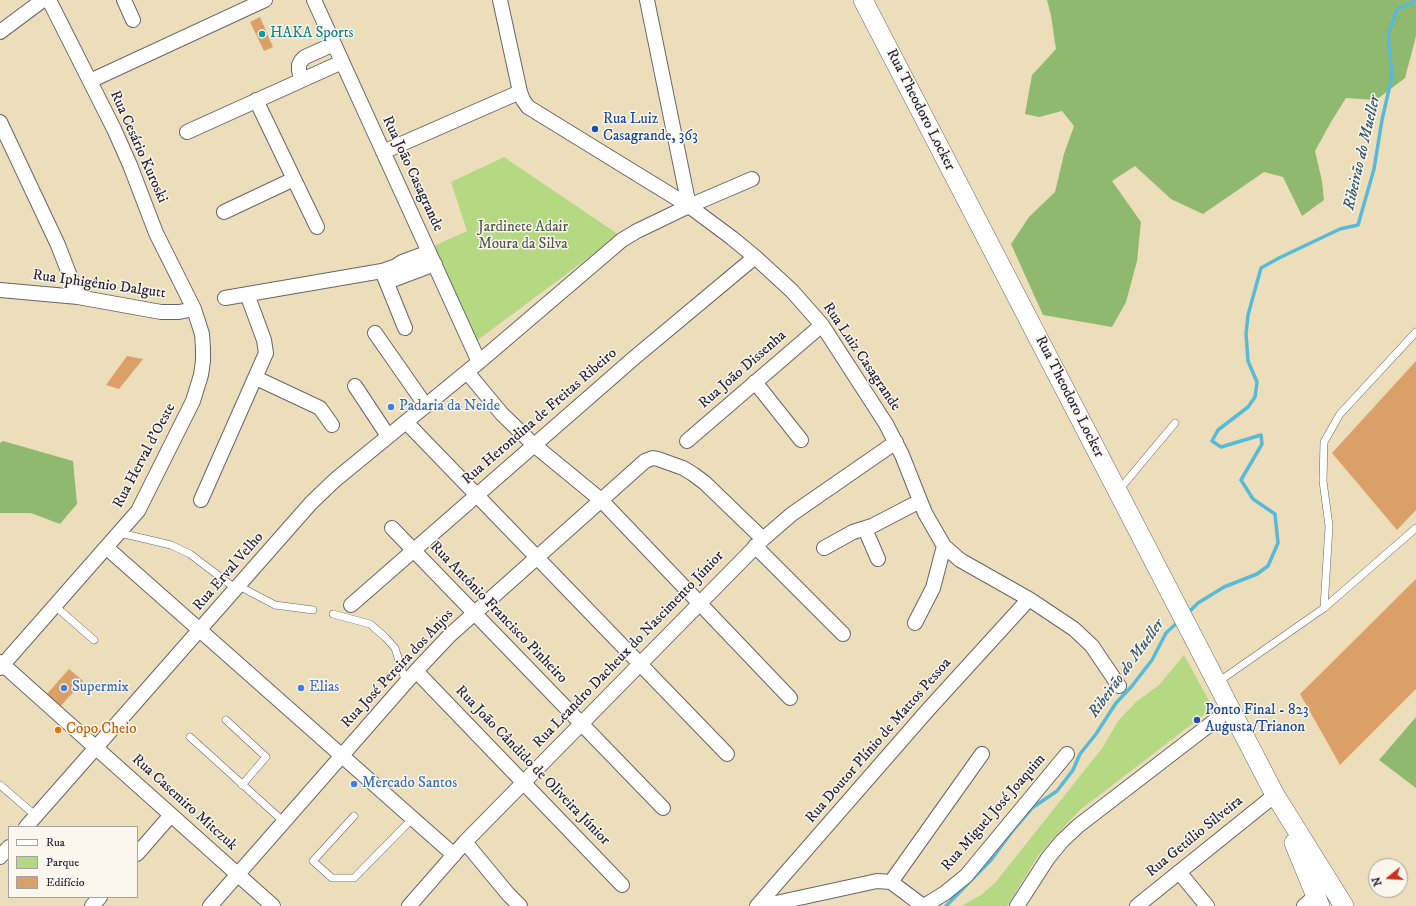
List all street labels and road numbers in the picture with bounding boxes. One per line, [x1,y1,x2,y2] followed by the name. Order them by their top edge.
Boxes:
[882,46,958,174] street label: Rua Theodoro Locker
[105,88,171,206] street label: Rua Cesário Kuroski
[377,113,447,235] street label: Rua João Casagrande
[31,267,167,303] street label: Rua Iphigênio Dalgutt
[818,299,904,415] street label: Rua Luiz Casagrande
[696,327,790,413] street label: Rua João Dissenha
[1031,333,1107,461] street label: Rua Theodoro Locker
[459,345,621,489] street label: Rua Herondina de Freitas Ribeiro
[110,401,180,511] street label: Rua Herval d'Oeste
[190,529,268,615] street label: Rua Erval Velho
[425,538,571,688] street label: Rua Antônio Francisco Pinheiro
[530,548,728,752] street label: Rua Leandro Dacheux do Nascimento Júnior
[338,606,458,732] street label: Rua José Pereira dos Anjos
[802,655,956,827] street label: Rua Doutor Plínio de Mattos Pessoa
[451,682,613,850] street label: Rua João Cândido de Oliveira Júnior
[128,751,240,855] street label: Rua Casemiro Mitczuk
[938,751,1050,875] street label: Rua Miguel José Joaquim
[1143,793,1247,881] street label: Rua Getúlio Silveira

